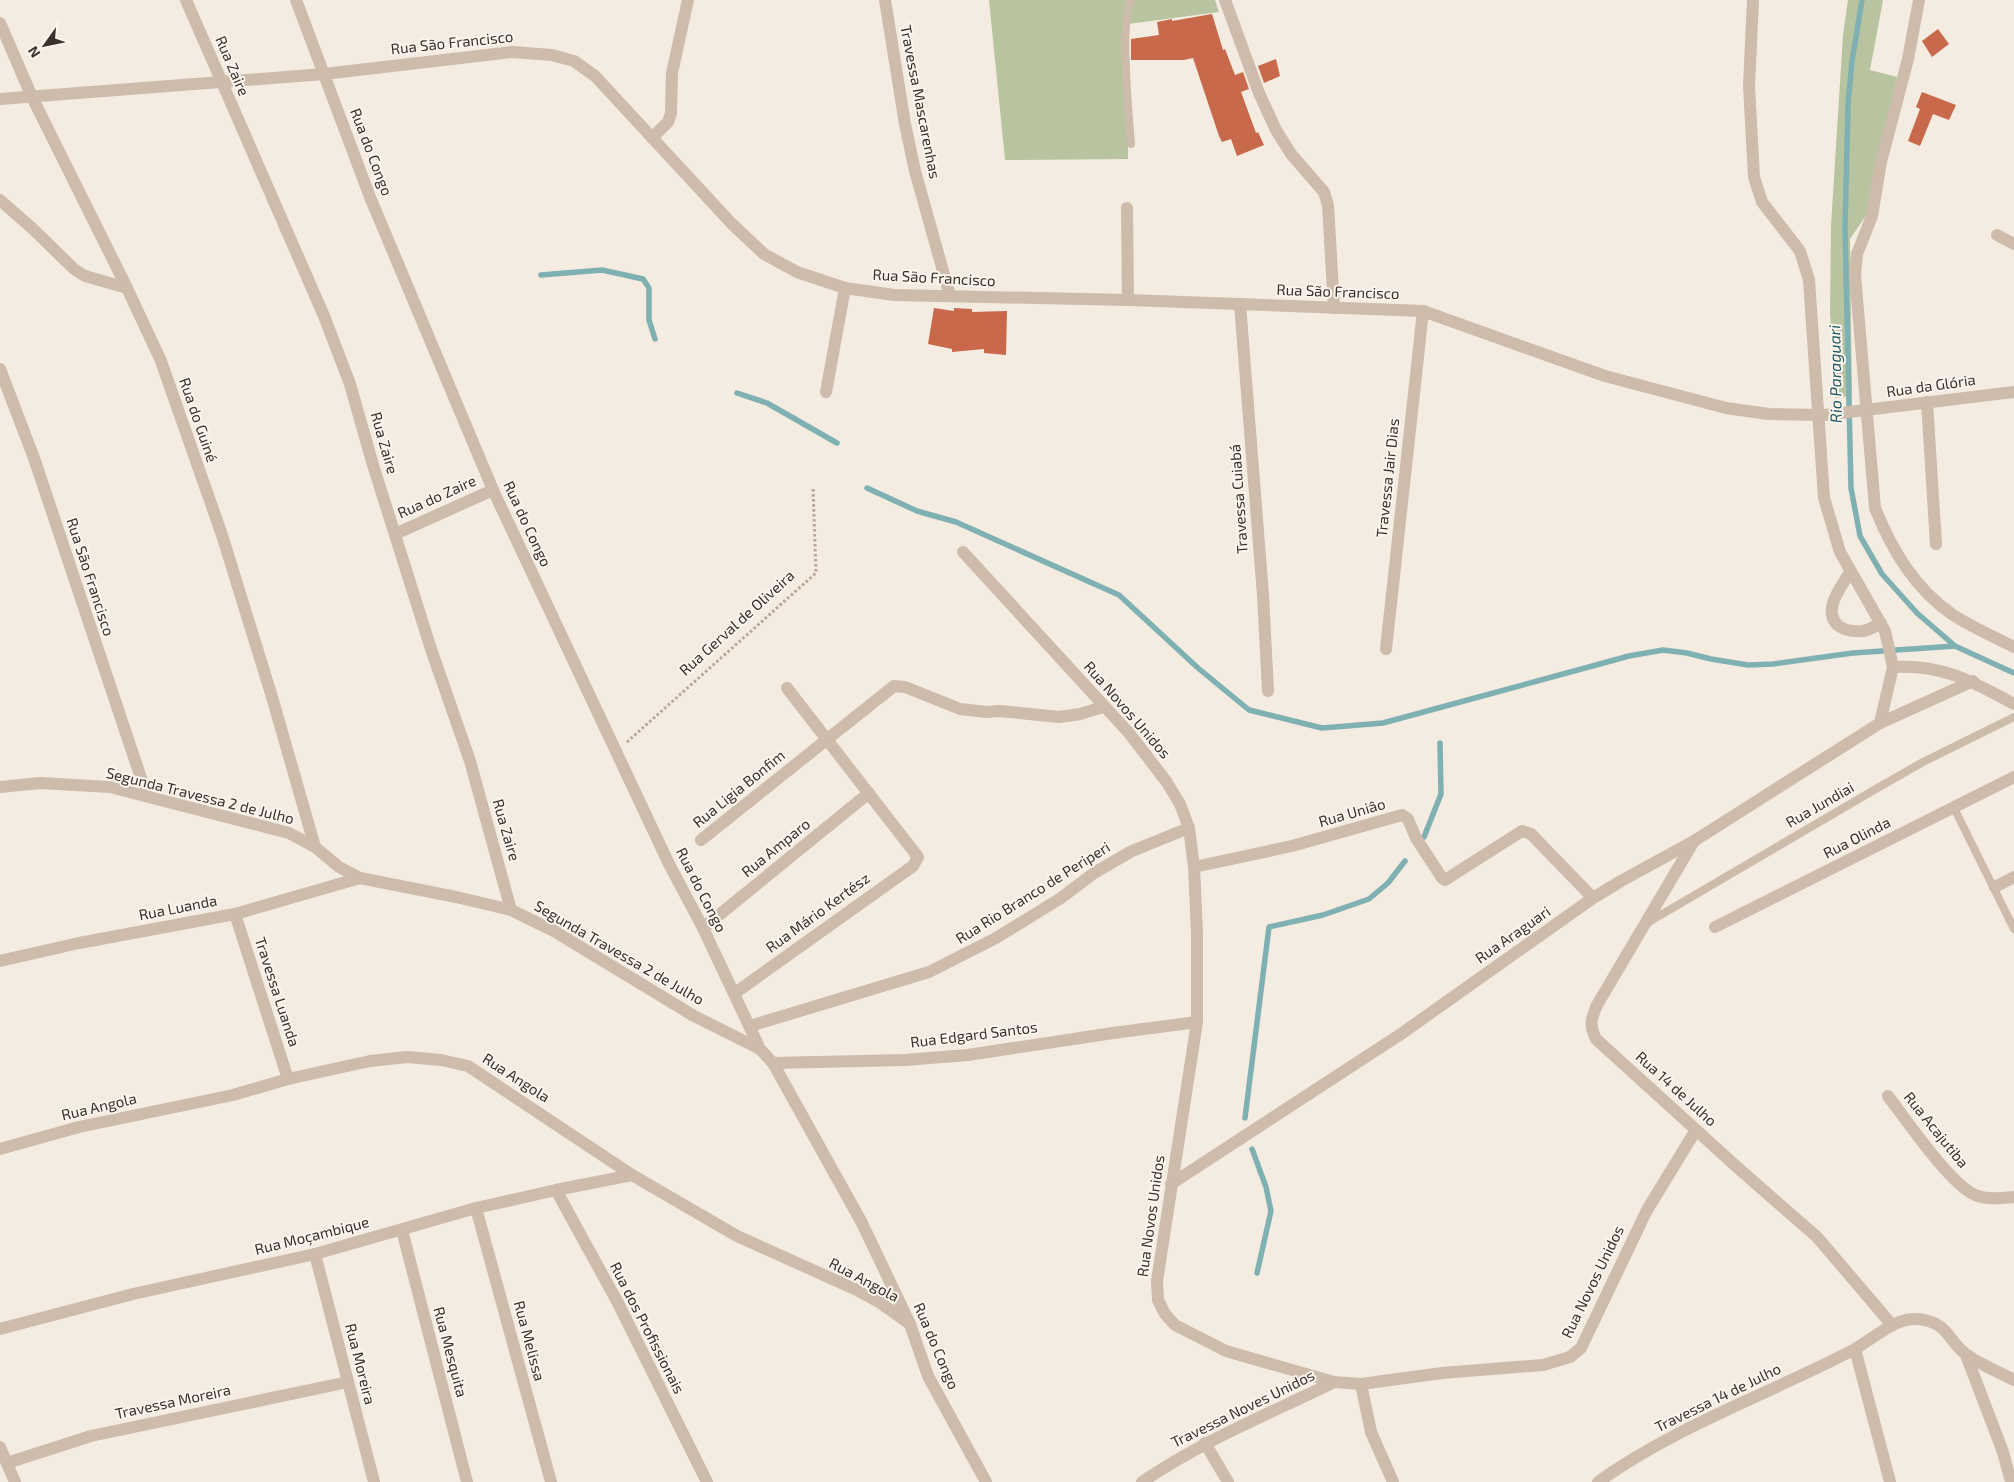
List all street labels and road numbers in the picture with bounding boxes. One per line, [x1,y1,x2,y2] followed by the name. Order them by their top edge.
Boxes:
[897,24,945,180] street label: Travessa Mascarenhas
[390,27,514,57] street label: Rua São Francisco
[212,33,254,98] street label: Rua Zaire
[347,105,397,198] street label: Rua do Congo
[872,265,996,289] street label: Rua São Francisco
[1276,280,1400,302] street label: Rua São Francisco
[1885,370,1977,400] street label: Rua da Glória
[176,375,222,464] street label: Rua do Guiné
[368,410,402,476] street label: Rua Zaire
[1372,417,1402,538] street label: Travessa Jair Dias
[1225,443,1251,555] street label: Travessa Cuiabá
[394,471,479,521] street label: Rua do Zaire
[500,478,556,569] street label: Rua do Congo
[63,515,119,638] street label: Rua São Francisco
[675,566,798,679] street label: Rua Gerval de Oliveira
[1081,657,1175,762] street label: Rua Novos Unidos
[689,746,788,831] street label: Rua Ligia Bonfim
[104,763,296,827] street label: Segunda Travessa 2 de Julho
[1782,777,1857,831] street label: Rua Jundiai
[1316,794,1387,830] street label: Rua Uniâo
[490,797,524,863] street label: Rua Zaire
[1820,812,1893,862] street label: Rua Olinda
[738,814,813,880] street label: Rua Amparo
[952,837,1113,947] street label: Rua Rio Branco de Periperi
[673,844,731,935] street label: Rua do Congo
[762,868,873,956] street label: Rua Mário Kertész
[137,891,219,923] street label: Rua Luanda
[531,896,708,1008] street label: Segunda Travessa 2 de Julho
[1471,902,1553,967] street label: Rua Araguari
[252,935,304,1049] street label: Travessa Luanda
[909,1017,1038,1051] street label: Rua Edgard Santos
[1632,1047,1721,1129] street label: Rua 14 de Julho
[480,1049,554,1106] street label: Rua Angola
[1900,1088,1973,1172] street label: Rua Acajutiba
[59,1089,138,1123] street label: Rua Angola
[1133,1154,1167,1278] street label: Rua Novos Unidos
[253,1212,371,1259] street label: Rua Moçambique
[1557,1222,1627,1341] street label: Rua Novos Unidos
[826,1253,903,1305] street label: Rua Angola
[607,1259,689,1396] street label: Rua dos Profissionais
[511,1299,549,1383] street label: Rua Melissa
[911,1300,963,1392] street label: Rua do Congo
[430,1304,472,1399] street label: Rua Mesquita
[342,1321,380,1406] street label: Rua Moreira
[1652,1359,1783,1435] street label: Travessa 14 de Julho
[1168,1366,1317,1451] street label: Travessa Noves Unidos
[113,1380,232,1422] street label: Travessa Moreira

